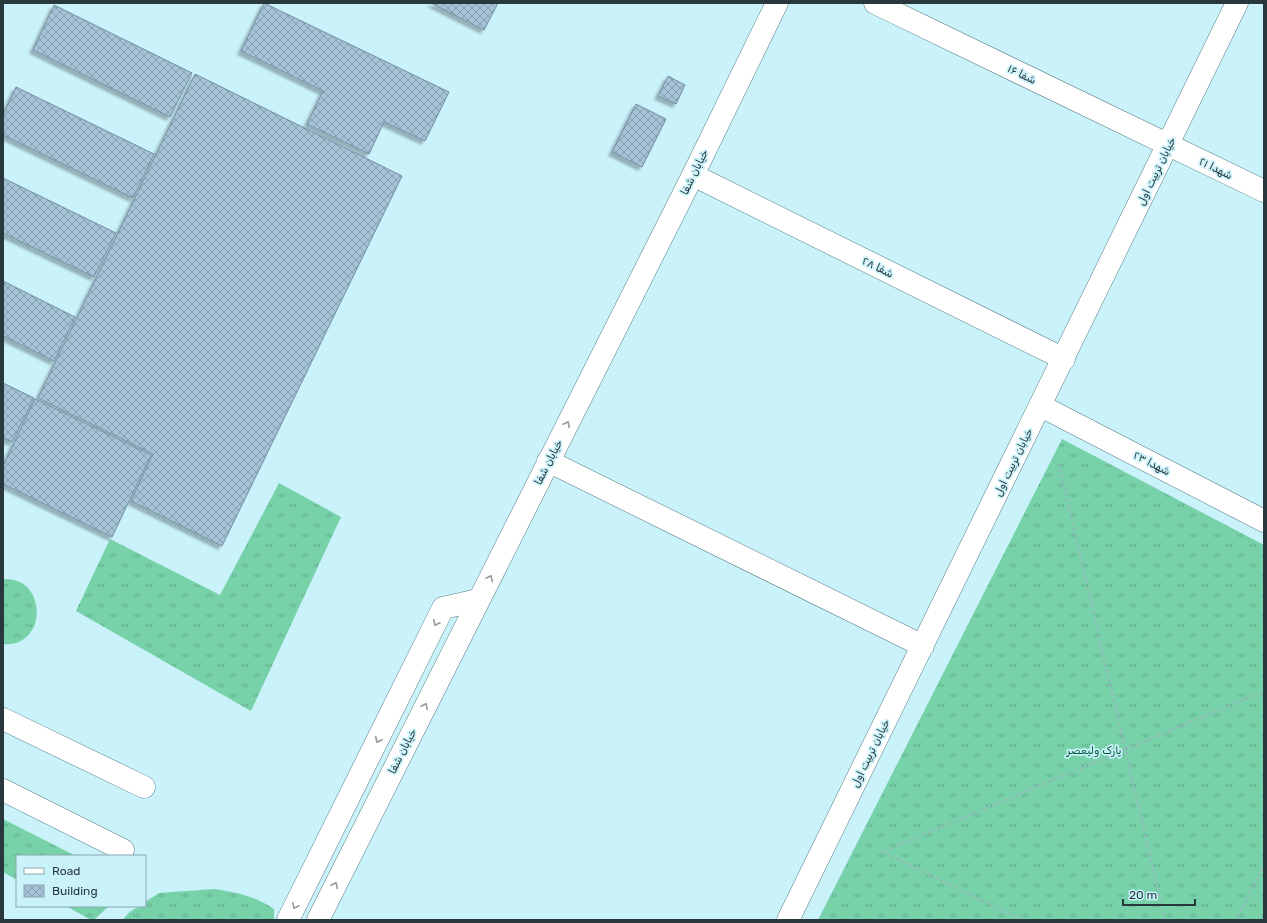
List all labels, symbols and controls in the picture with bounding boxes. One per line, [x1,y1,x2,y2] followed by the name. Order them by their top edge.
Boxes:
[1005,62,1038,87] street label: شفا ۱۶
[1134,135,1180,208] street label: خیابان تربیت اول
[678,147,711,197] street label: خیابان شفا
[1197,155,1235,182] street label: شهدا ۲۱
[860,254,896,281] street label: شفا ۲۸
[562,421,570,428] one-way arrow
[991,426,1037,499] street label: خیابان تربیت اول
[532,437,566,487] street label: خیابان شفا
[1131,449,1172,478] street label: شهدا ۲۳
[485,574,492,582] one-way arrow
[433,619,441,626] one-way arrow
[420,703,428,711] one-way arrow
[848,717,894,790] street label: خیابان تربیت اول
[386,726,420,776] street label: خیابان شفا
[375,735,383,743] one-way arrow
[1066,744,1121,758] park label: پارک ولیعصر
[16,855,146,907] legend
[52,864,80,878] text: Road
[1123,881,1195,907] scale bar
[331,882,338,889] one-way arrow
[52,884,98,898] text: Building
[1129,888,1157,902] text: 20 m
[292,902,300,909] one-way arrow

